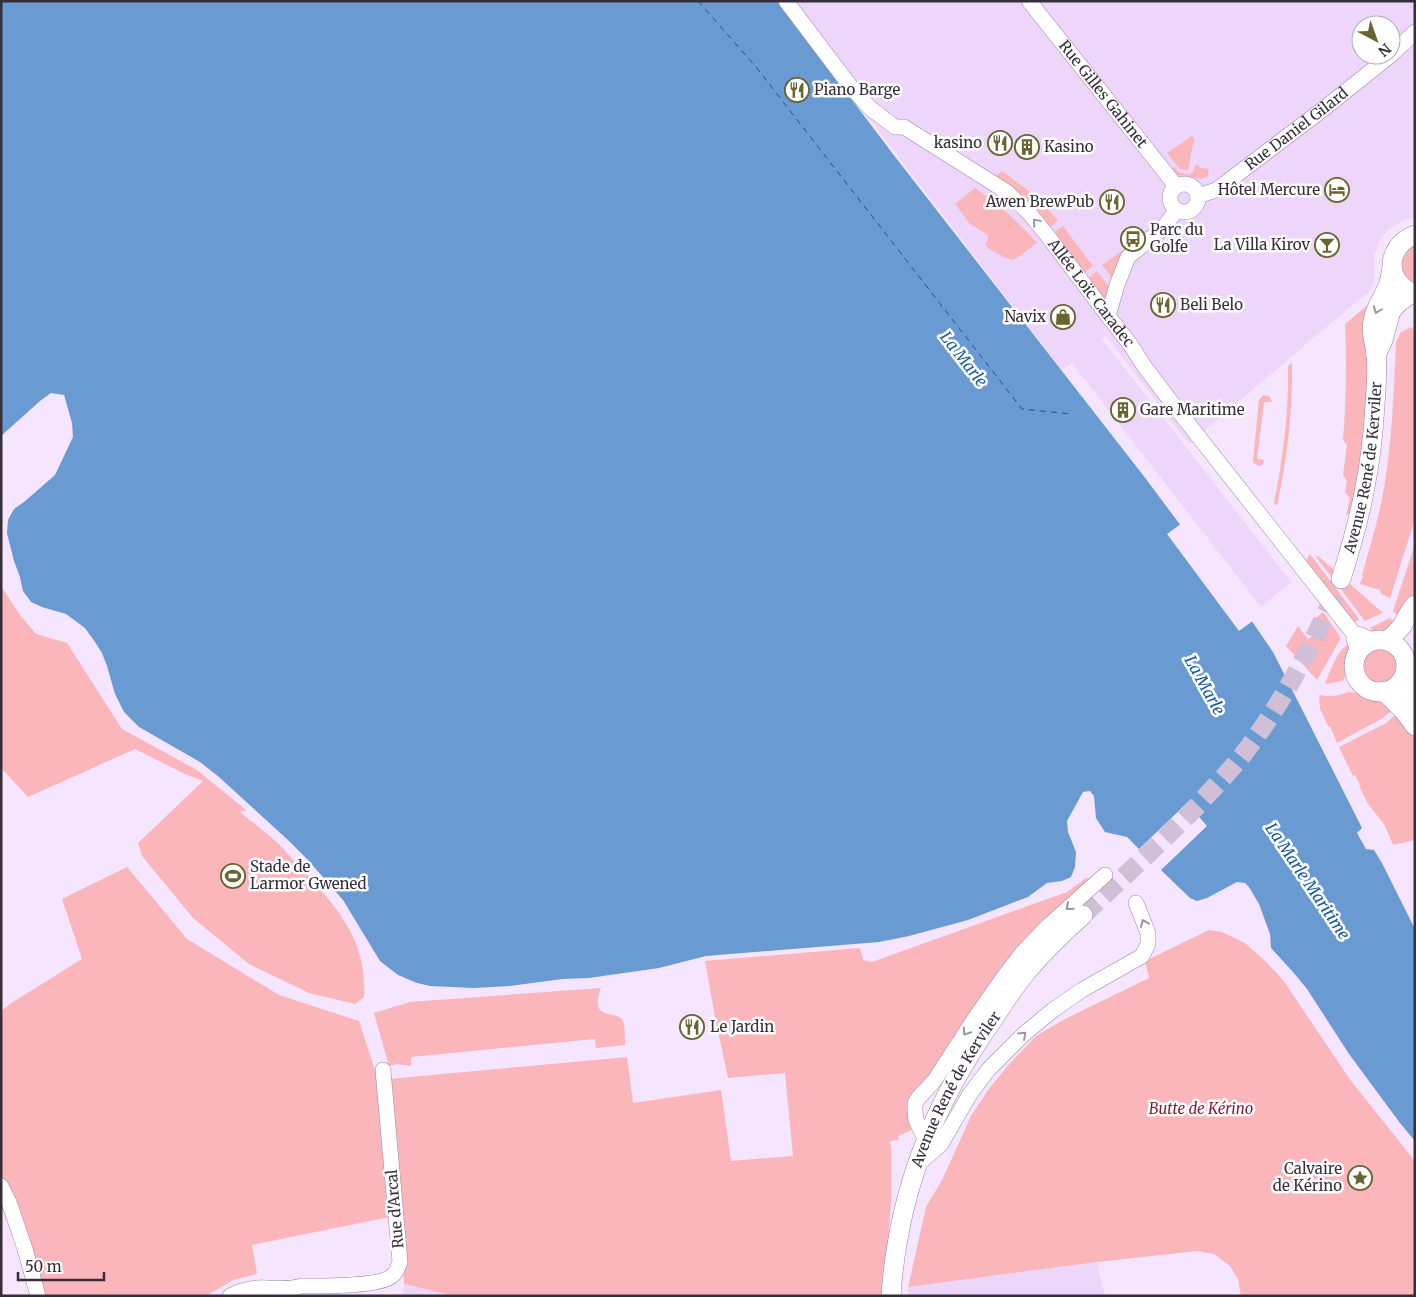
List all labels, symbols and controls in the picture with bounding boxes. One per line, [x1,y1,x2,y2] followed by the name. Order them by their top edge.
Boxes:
[1351,15,1401,65] north arrow
[1055,36,1152,152] street label: Rue Gilles Gahinet
[1374,39,1395,60] text: N
[784,77,810,103] restaurant icon: Piano Barge
[814,80,901,99] place label: Piano Barge
[1241,83,1352,174] street label: Rue Daniel Gilard
[987,130,1013,156] restaurant icon: kasino
[934,133,982,152] place label: kasino
[1014,134,1040,160] building icon: Kasino
[1044,137,1094,156] place label: Kasino
[1324,177,1350,203] hotel icon: Hôtel Mercure
[1218,180,1320,199] place label: Hôtel Mercure
[1099,189,1125,215] restaurant icon: Awen BrewPub
[985,192,1094,211] place label: Awen BrewPub
[1033,218,1042,227] one-way arrow
[1150,220,1203,256] place label: Parc du Golfe
[1120,226,1146,252] bus stop icon: Parc du Golfe
[1314,232,1340,258] bar icon: La Villa Kirov
[1044,234,1139,351] street label: Allée Loïc Caradec
[1214,235,1310,254] place label: La Villa Kirov
[1150,292,1176,318] restaurant icon: Beli Belo
[1180,295,1243,314] place label: Beli Belo
[1050,304,1076,330] shop icon: Navix
[1373,305,1383,314] one-way arrow
[1004,307,1046,326] place label: Navix
[936,327,992,391] water label: La Marle
[1339,381,1386,557] street label: Avenue René de Kerviler
[1110,397,1136,423] building icon: Gare Maritime
[1140,400,1245,419] place label: Gare Maritime
[1181,652,1229,718] water label: La Marle
[1261,819,1355,943] water label: La Marle Maritime
[250,857,367,893] place label: Stade de Larmor Gwened
[220,863,246,889] sports icon: Stade de Larmor Gwened
[1065,902,1074,911] one-way arrow
[1140,919,1151,928] one-way arrow
[907,1008,1005,1171] street label: Avenue René de Kerviler
[679,1014,705,1040] restaurant icon: Le Jardin
[710,1017,774,1036] place label: Le Jardin
[962,1027,972,1036] one-way arrow
[1017,1032,1026,1041] one-way arrow
[1149,1099,1253,1118] park label: Butte de Kérino
[1273,1159,1342,1195] place label: Calvaire de Kérino
[1347,1165,1373,1191] place icon: Calvaire de Kérino
[382,1168,407,1249] street label: Rue d'Arcal
[18,1250,104,1282] scale bar
[25,1257,62,1276] text: 50 m

